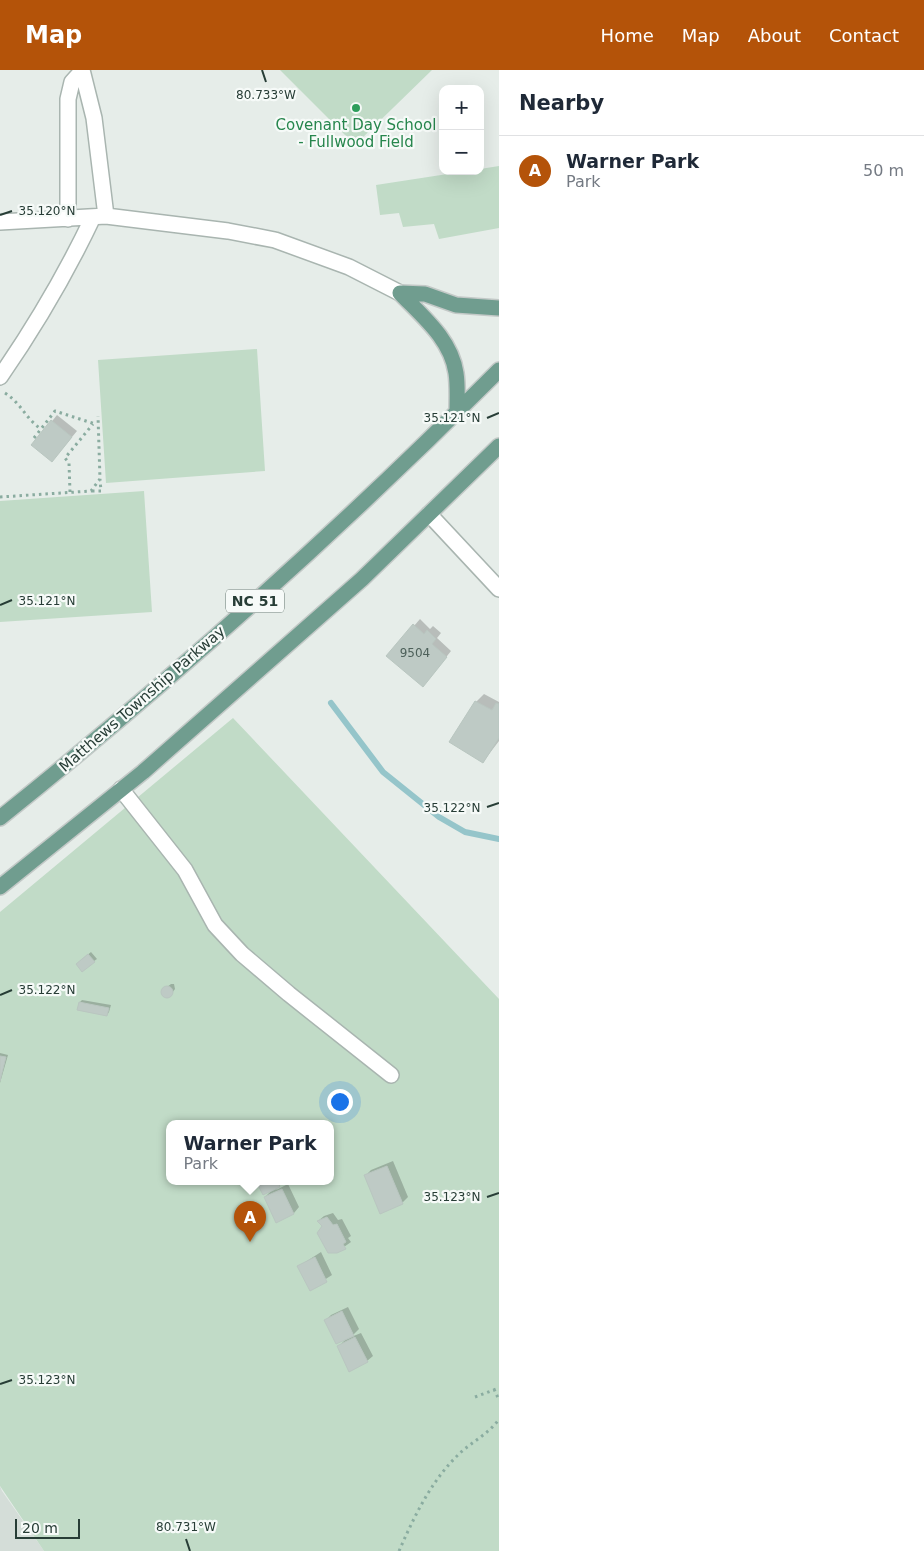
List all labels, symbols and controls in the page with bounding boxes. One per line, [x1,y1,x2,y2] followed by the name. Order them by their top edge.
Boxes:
[25,21,82,49] text: Map
[601,25,654,46] text: Home
[682,25,720,46] text: Map
[748,25,801,46] text: About
[829,25,899,46] text: Contact
[439,85,484,175] map controls
[439,85,484,130] button: +
[236,88,296,102] text: 80.733°W
[519,91,604,115] text: Nearby
[350,102,362,114] marker: Covenant Day School - Fullwood Field
[276,116,436,151] place label: Covenant Day School - Fullwood Field
[439,130,484,175] button: −
[566,150,699,172] text: Warner Park
[529,161,541,180] text: A
[863,161,904,180] text: 50 m
[566,172,601,191] text: Park
[19,204,75,218] text: 35.120°N
[424,411,480,425] text: 35.121°N
[226,590,284,612] road number: NC 51
[19,594,75,608] text: 35.121°N
[55,622,229,776] street label: Matthews Township Parkway
[400,646,430,660] house number: 9504
[424,801,480,815] text: 35.122°N
[19,983,75,997] text: 35.122°N
[327,1089,353,1115] your location
[166,1120,334,1185] popup
[183,1132,317,1154] text: Warner Park
[183,1154,218,1173] text: Park
[424,1190,480,1204] text: 35.123°N
[234,1201,266,1242] pin: A
[19,1373,75,1387] text: 35.123°N
[15,1516,80,1539] scale bar
[22,1520,58,1536] text: 20 m
[156,1520,216,1534] text: 80.731°W

